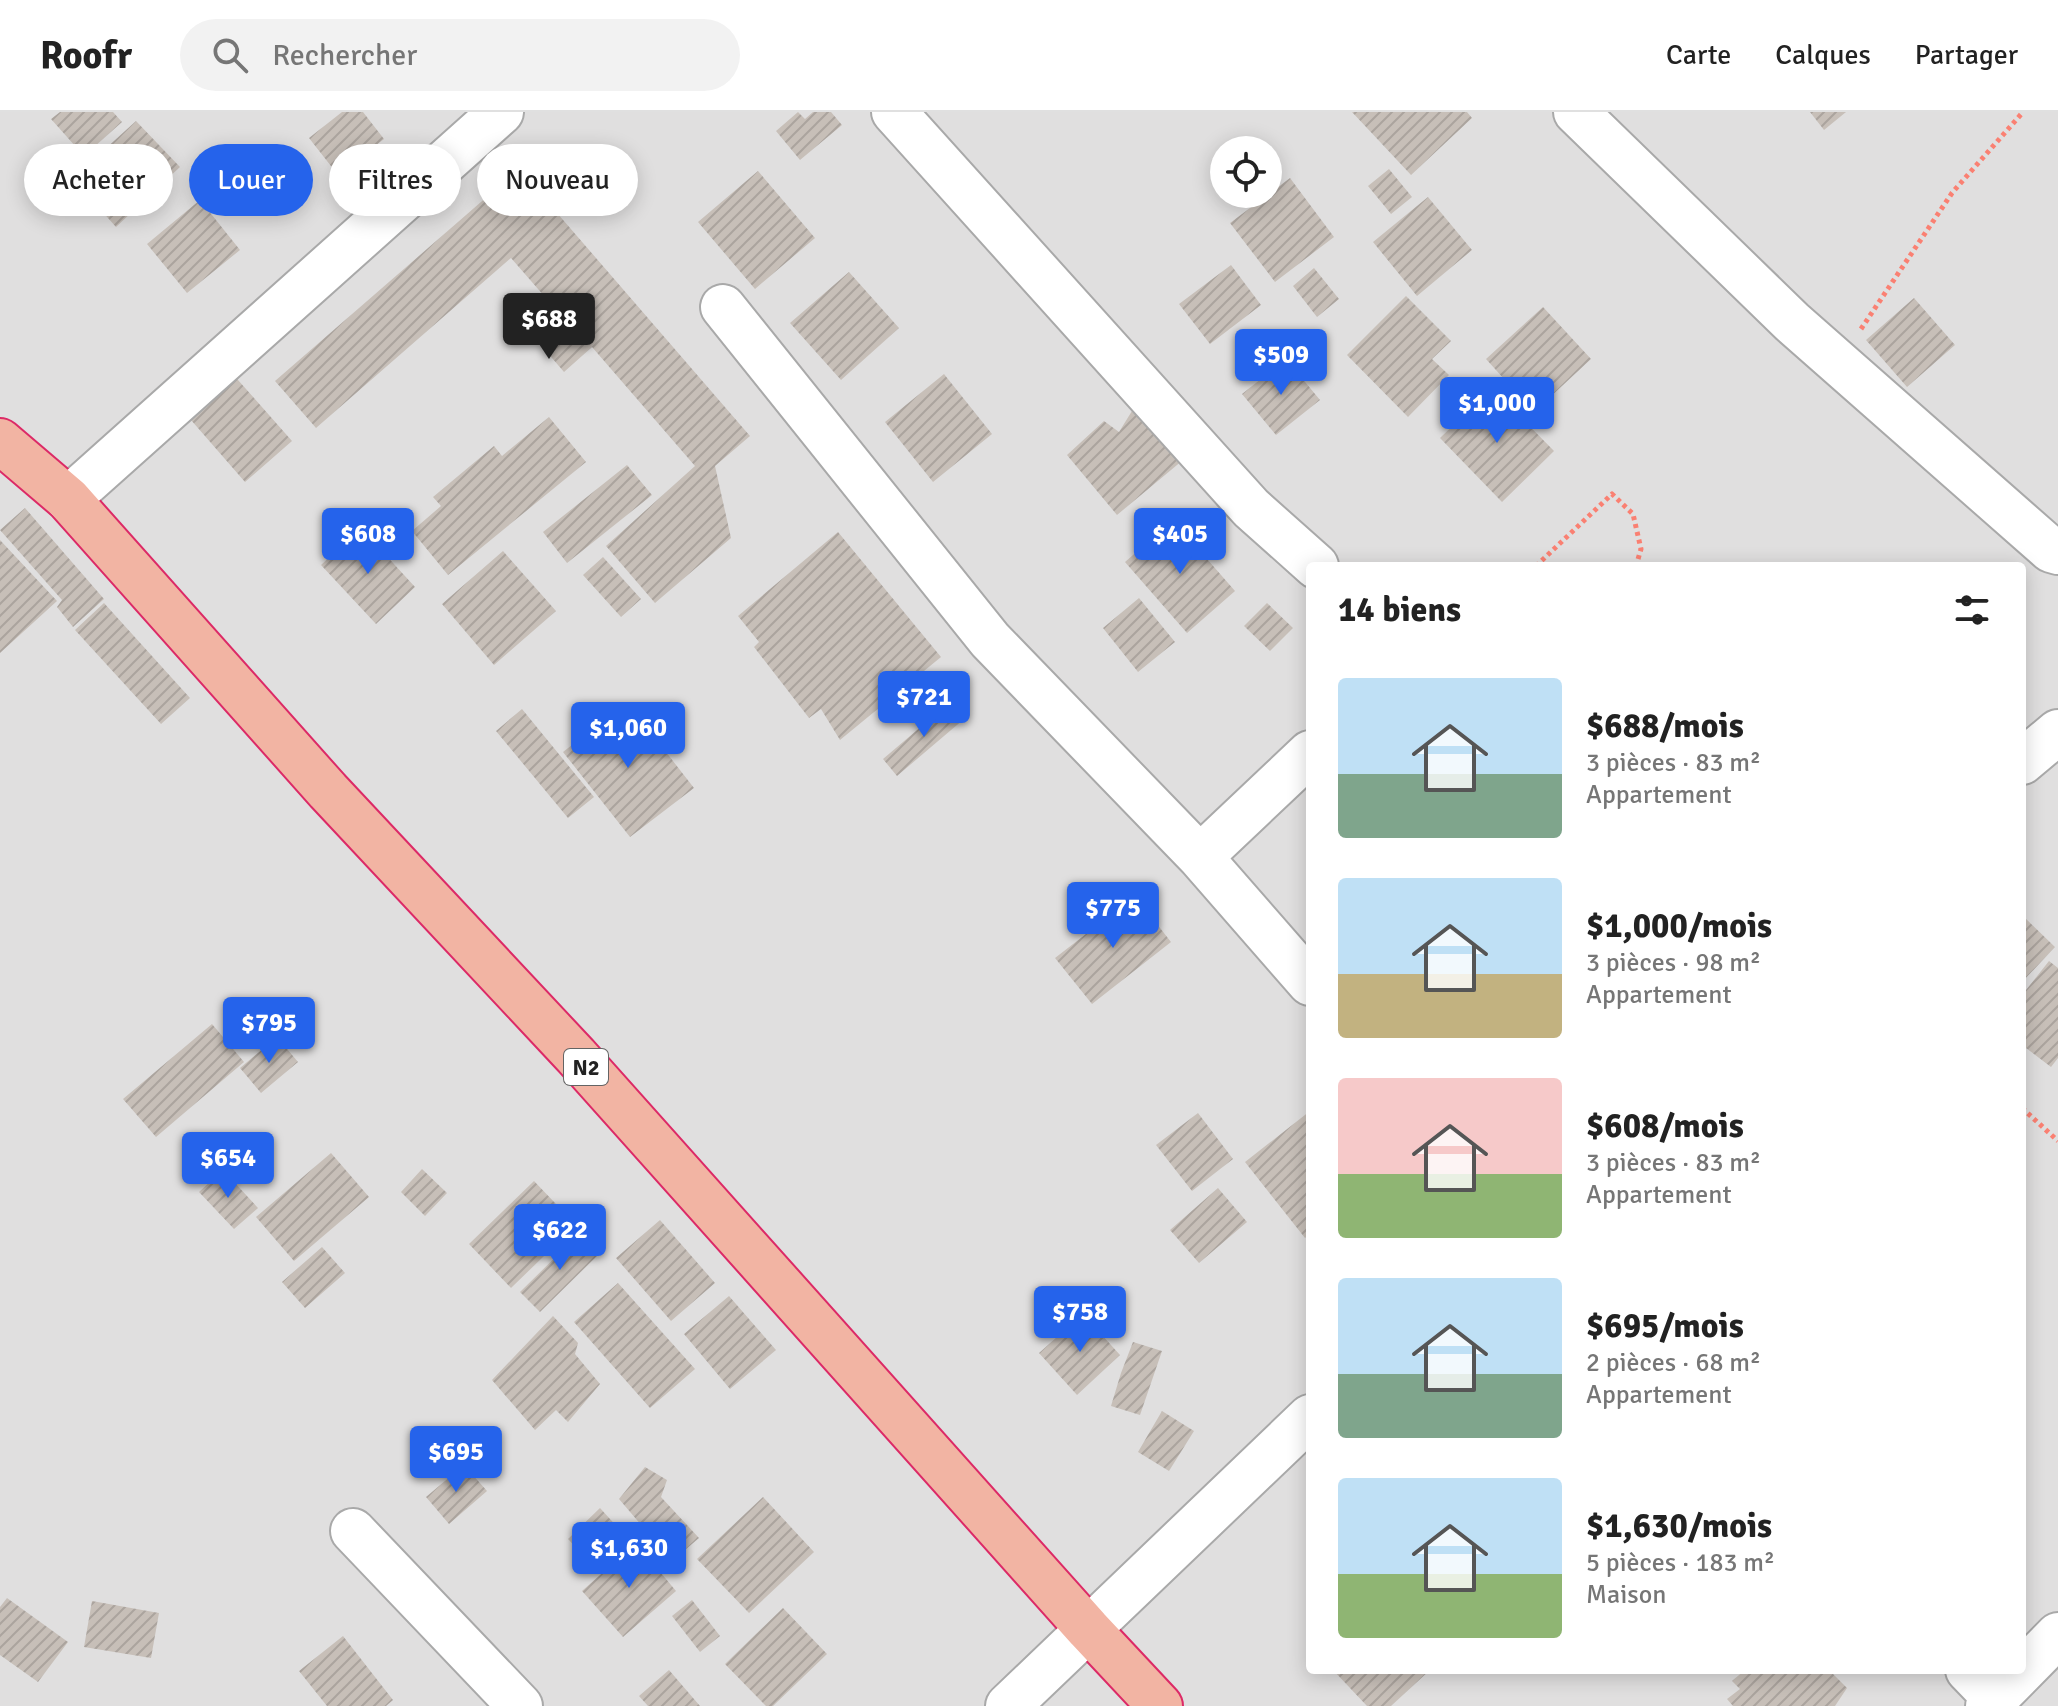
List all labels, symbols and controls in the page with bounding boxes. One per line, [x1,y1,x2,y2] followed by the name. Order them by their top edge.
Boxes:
[180,19,740,91] search box
[40,32,132,79] text: Roofr
[208,33,252,77] icon: search
[272,37,417,74] text: Rechercher
[1666,38,1731,72] text: Carte
[1775,38,1871,72] text: Calques
[1915,38,2018,72] text: Partager
[1210,136,1282,208] map controls
[1210,136,1282,208] button: locate
[24,144,173,216] chip: Acheter
[189,144,313,216] chip: Louer
[329,144,461,216] chip: Filtres
[477,144,638,216] chip: Nouveau
[502,293,596,361] pin: $688
[521,303,577,335] text: $688
[1234,329,1328,397] pin: $509
[1253,339,1309,371] text: $509
[1432,377,1562,445] pin: $1,000
[1458,387,1536,419] text: $1,000
[321,508,415,576] pin: $608
[1133,508,1227,576] pin: $405
[340,518,396,550] text: $608
[1152,518,1208,550] text: $405
[1950,588,1994,632] icon: filters
[1338,589,1461,631] text: 14 biens
[877,671,971,739] pin: $721
[896,681,952,713] text: $721
[563,702,693,770] pin: $1,060
[1586,705,1744,747] text: $688/mois
[1402,710,1498,806] icon: home
[589,712,667,744] text: $1,060
[1586,747,1761,779] text: 3 pièces · 83 m²
[1586,779,1732,811] text: Appartement
[1066,882,1160,950] pin: $775
[1085,892,1141,924] text: $775
[1586,905,1772,947] text: $1,000/mois
[1402,910,1498,1006] icon: home
[1586,947,1761,979] text: 3 pièces · 98 m²
[1586,979,1732,1011] text: Appartement
[222,997,316,1065] pin: $795
[241,1007,297,1039] text: $795
[564,1049,608,1085] road number: N2
[1586,1105,1744,1147] text: $608/mois
[1402,1110,1498,1206] icon: home
[181,1132,275,1200] pin: $654
[200,1142,256,1174] text: $654
[1586,1147,1761,1179] text: 3 pièces · 83 m²
[1586,1179,1732,1211] text: Appartement
[513,1204,607,1272] pin: $622
[532,1214,588,1246] text: $622
[1033,1286,1127,1354] pin: $758
[1052,1296,1108,1328] text: $758
[1586,1305,1744,1347] text: $695/mois
[1402,1310,1498,1406] icon: home
[1586,1347,1761,1379] text: 2 pièces · 68 m²
[1586,1379,1732,1411] text: Appartement
[409,1426,503,1494] pin: $695
[428,1436,484,1468] text: $695
[1586,1505,1772,1547] text: $1,630/mois
[1402,1510,1498,1606] icon: home
[564,1522,694,1590] pin: $1,630
[590,1532,668,1564] text: $1,630
[1586,1547,1775,1579] text: 5 pièces · 183 m²
[1586,1579,1666,1611] text: Maison

